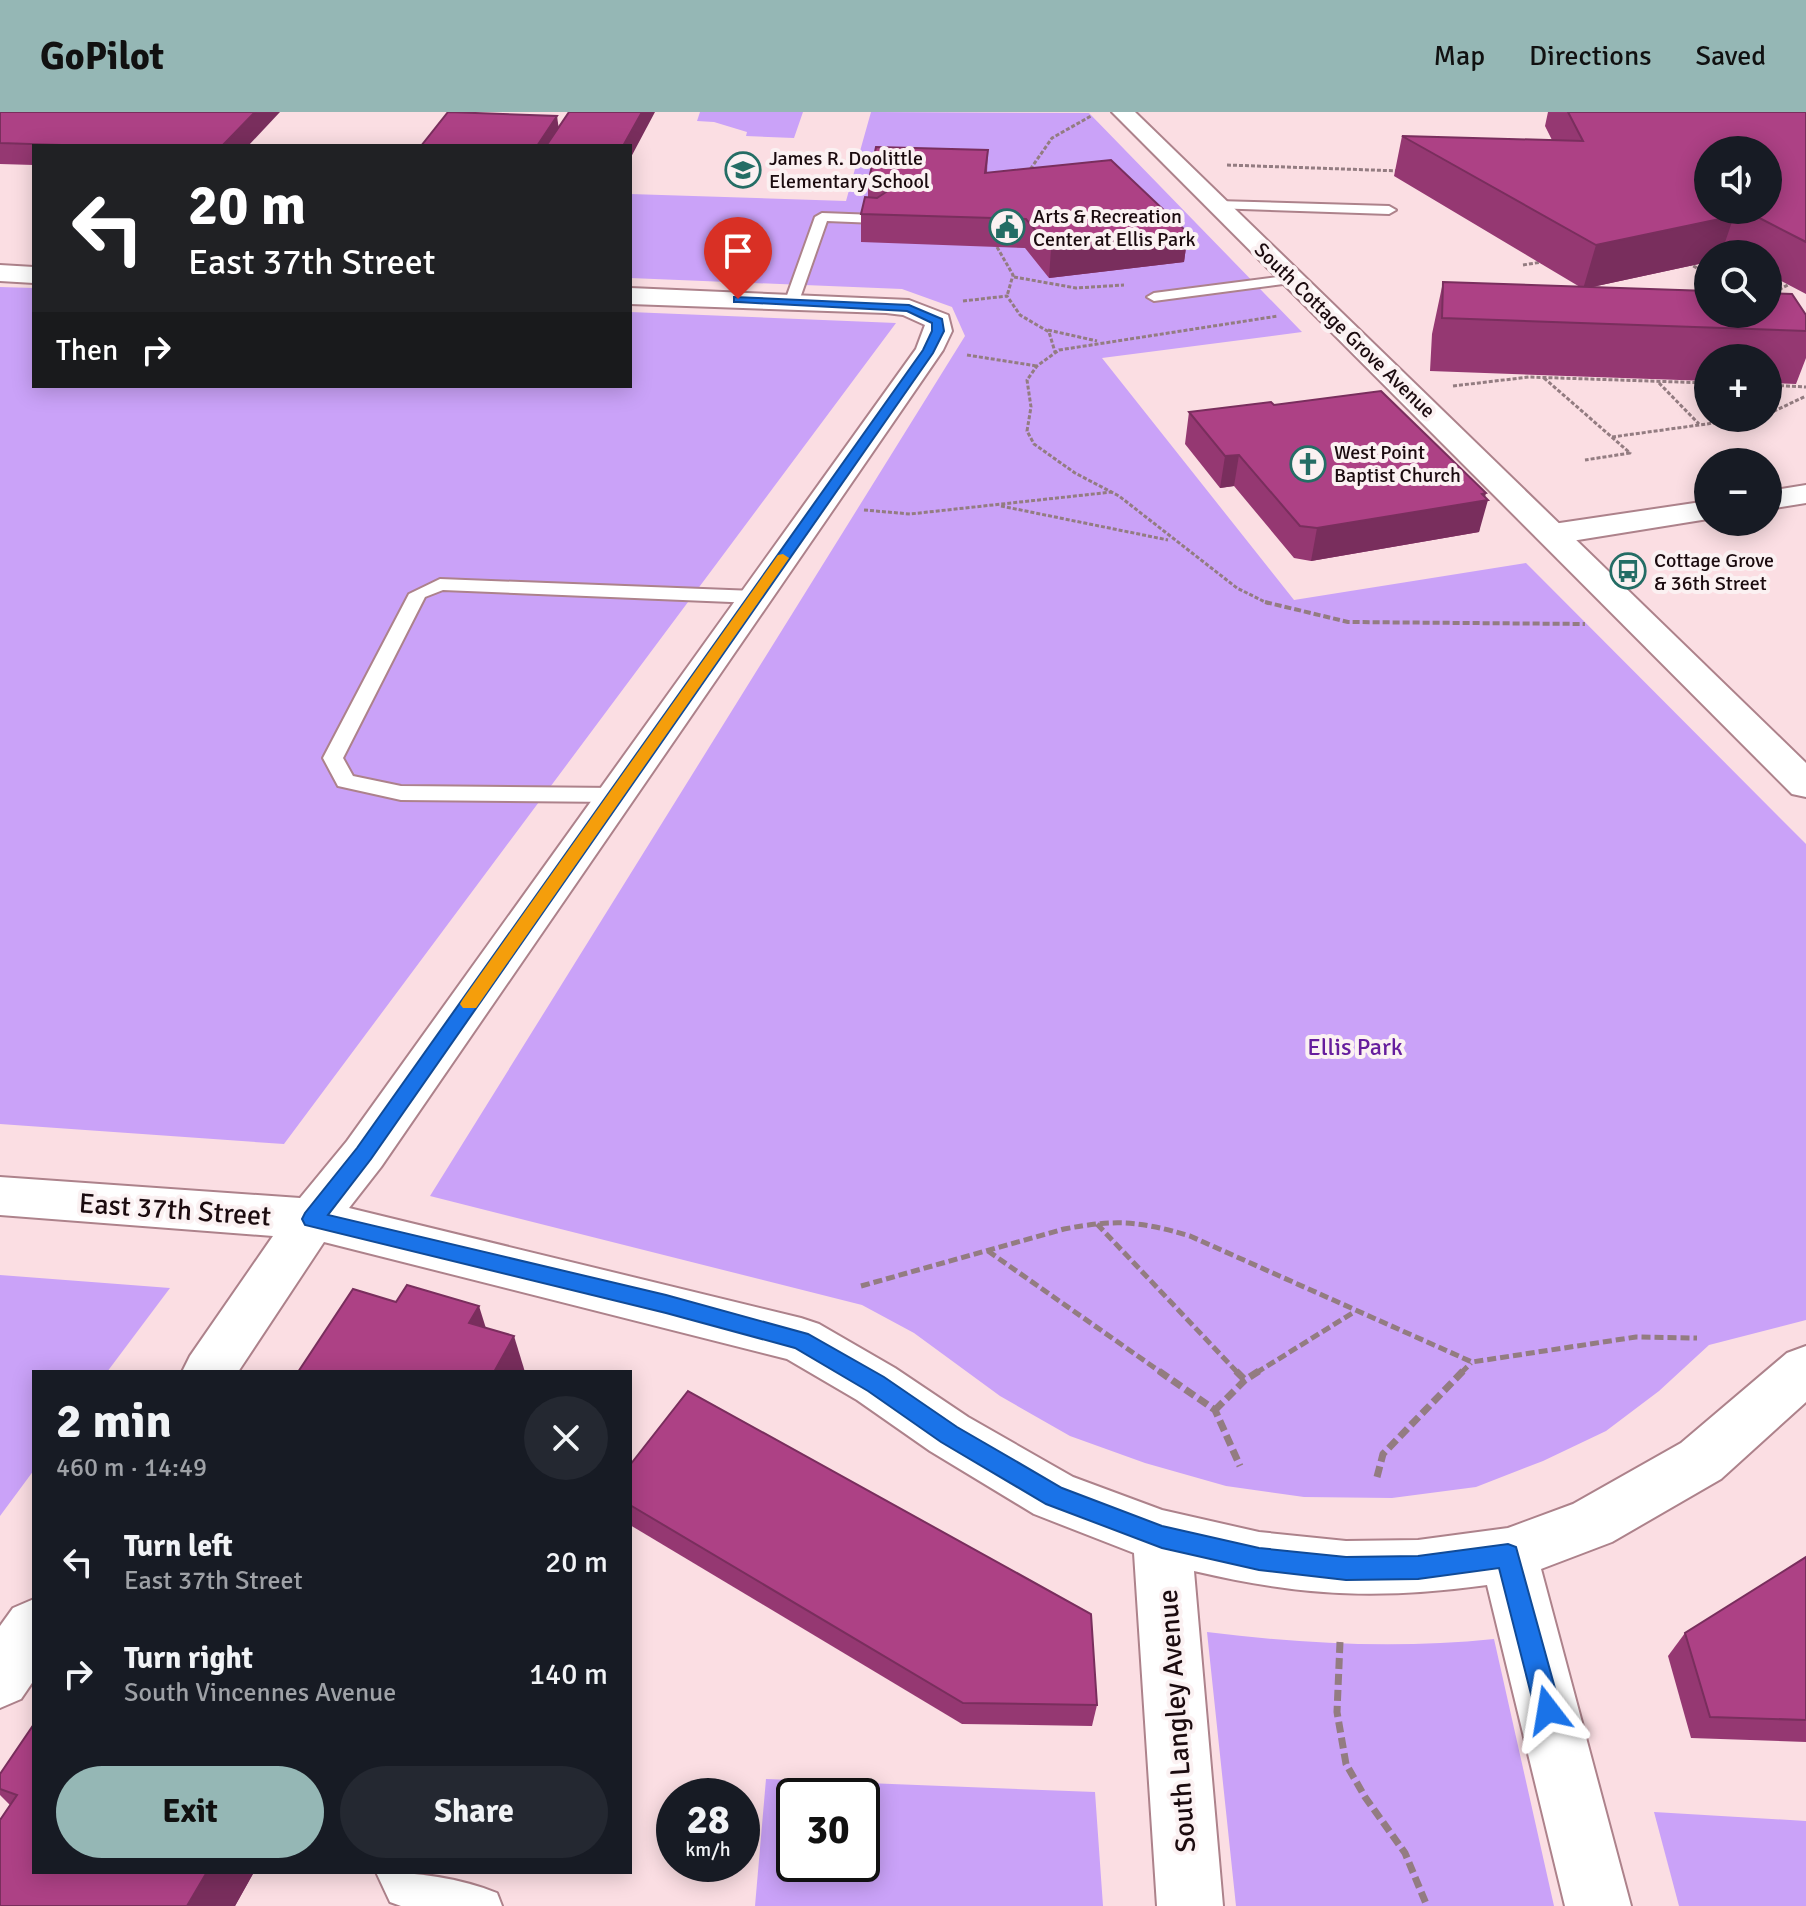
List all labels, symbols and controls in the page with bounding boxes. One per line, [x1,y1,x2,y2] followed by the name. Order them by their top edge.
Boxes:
[40,33,164,80] text: GoPilot
[1433,39,1485,73] text: Map
[1529,39,1651,73] text: Directions
[1695,39,1766,73] text: Saved
[1694,136,1782,536] map controls
[1694,136,1782,224] button: sound
[769,146,930,194] place label: James R. Doolittle Elementary School
[724,151,762,189] school or university icon: James R. Doolittle Elementary School
[188,171,306,240] text: 20 m
[56,176,160,280] icon: left
[1033,204,1196,252] place label: Arts & Recreation Center at Ellis Park
[988,208,1026,246] public building icon: Arts & Recreation Center at Ellis Park
[704,217,772,299] pin
[716,229,760,273] icon: arrive
[1249,237,1440,423] street label: South Cottage Grove Avenue
[188,240,435,285] text: East 37th Street
[1694,240,1782,328] button: search
[134,328,178,372] icon: right
[56,332,118,369] text: Then
[1694,344,1782,432] button: +
[1334,440,1461,488] place label: West Point Baptist Church
[1289,445,1327,483] church icon: West Point Baptist Church
[1694,448,1782,536] button: −
[1654,548,1774,596] place label: Cottage Grove & 36th Street
[1609,552,1647,590] bus stop icon: Cottage Grove & 36th Street
[1307,1032,1403,1062] park label: Ellis Park
[78,1186,272,1234] street label: East 37th Street
[56,1392,172,1451] text: 2 min
[524,1396,608,1480] button: close
[56,1452,207,1484] text: 460 m · 14:49
[124,1528,233,1565] text: Turn left
[56,1540,100,1584] icon: left
[545,1544,608,1581] text: 20 m
[124,1565,303,1597] text: East 37th Street
[1151,1588,1203,1854] street label: South Langley Avenue
[124,1640,253,1677] text: Turn right
[56,1652,100,1696] icon: right
[529,1656,608,1693] text: 140 m
[1506,1668,1590,1752] position arrow
[124,1677,396,1709] text: South Vincennes Avenue
[56,1766,324,1858] button: Exit
[340,1766,608,1858] button: Share
[776,1778,880,1882] speed limit sign: 30
[686,1795,730,1845] text: 28
[685,1837,731,1862] text: km/h

